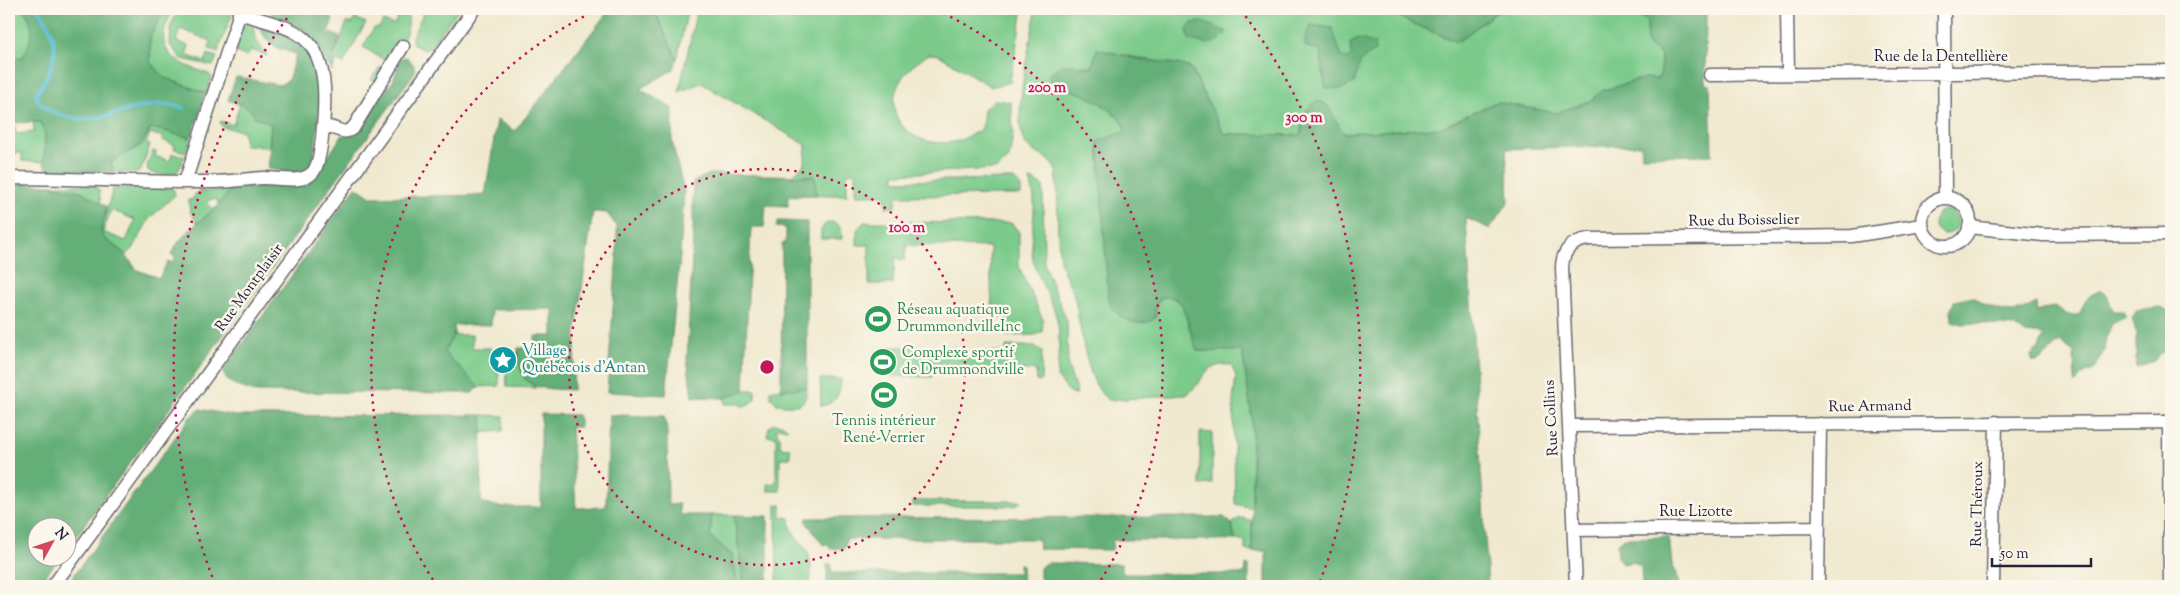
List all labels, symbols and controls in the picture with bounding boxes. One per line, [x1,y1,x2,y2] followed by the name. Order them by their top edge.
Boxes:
[1874,47,2008,68] street label: Rue de la Dentellière
[1028,78,1067,99] text: 200 m
[1285,108,1323,129] text: 300 m
[1688,210,1800,232] street label: Rue du Boisselier
[889,218,926,239] text: 100 m
[211,239,289,336] street label: Rue Montplaisir
[897,300,1021,338] place label: Réseau aquatique DrummondvilleInc
[863,304,893,334] sports icon: Réseau aquatique DrummondvilleInc
[522,341,646,379] place label: Village Québécois d'Antan
[902,343,1024,381] place label: Complexe sportif de Drummondville
[488,345,518,375] place icon: Village Québécois d'Antan
[868,347,898,377] sports icon: Complexe sportif de Drummondville
[758,358,776,376] centre of rings
[1540,379,1564,457] street label: Rue Collins
[869,380,899,410] sports icon: Tennis intérieur René-Verrier
[1828,396,1912,418] street label: Rue Armand
[832,411,936,449] place label: Tennis intérieur René-Verrier
[1967,461,1989,547] street label: Rue Théroux
[1659,502,1733,523] street label: Rue Lizotte
[28,518,78,568] north arrow
[49,524,72,546] text: N
[1992,535,2091,567] scale bar
[1999,544,2029,565] text: 50 m

